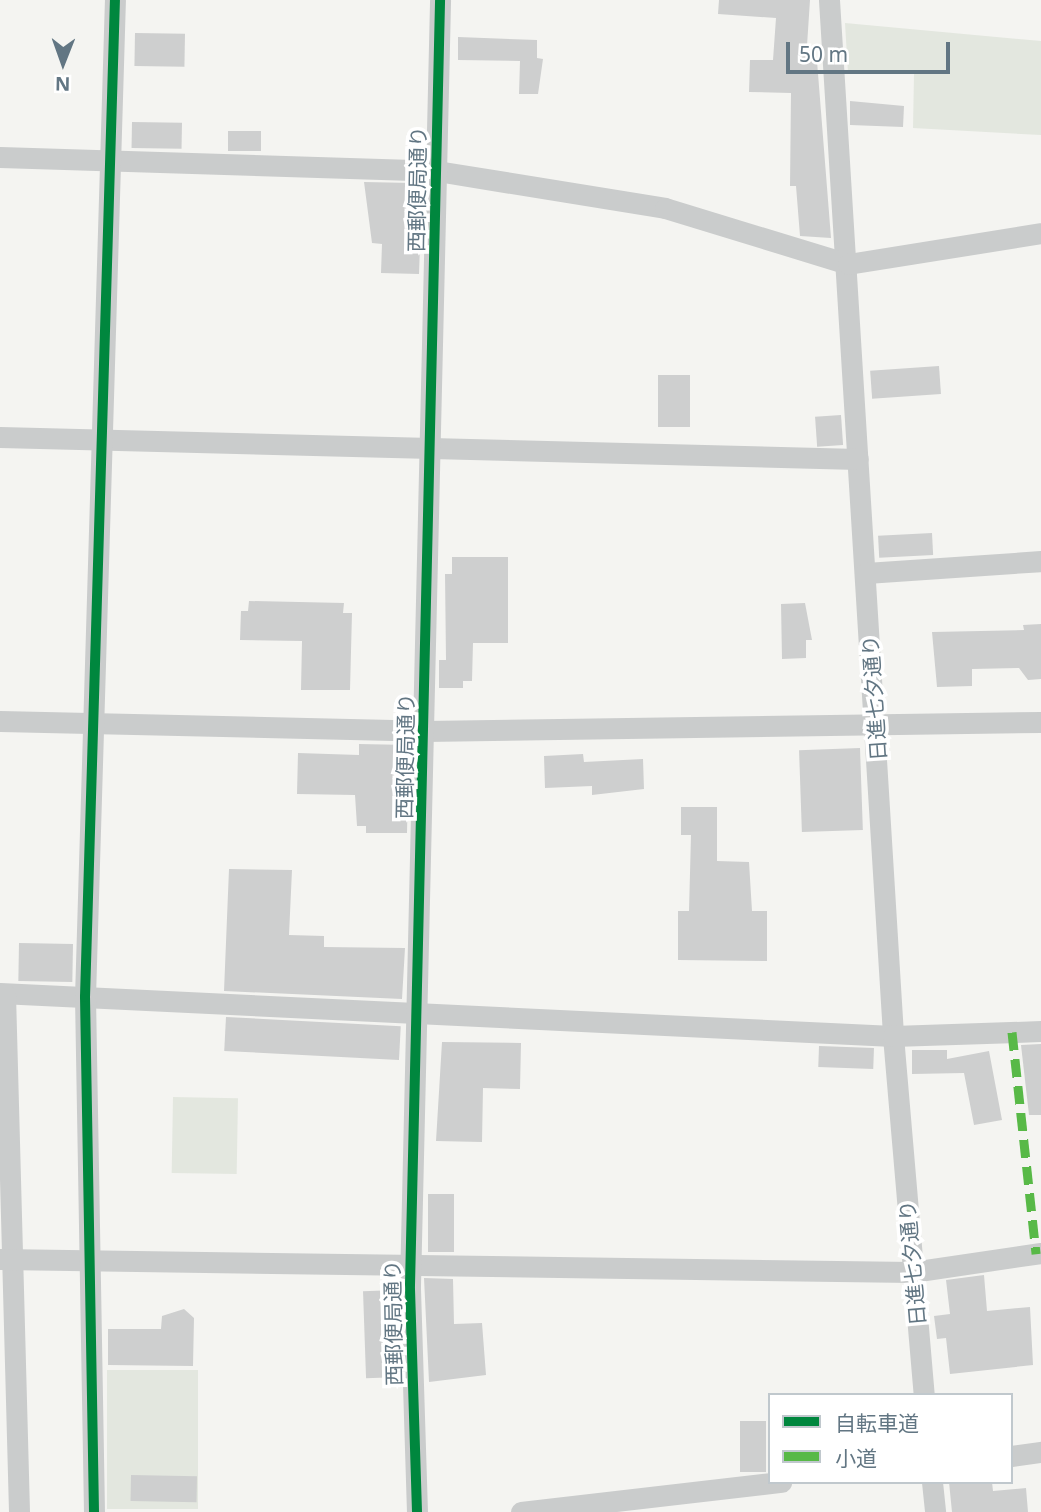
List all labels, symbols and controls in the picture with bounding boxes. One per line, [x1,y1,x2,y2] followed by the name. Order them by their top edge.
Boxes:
[28,28,98,98] north arrow
[789,28,954,72] scale bar
[799,40,848,68] text: 50 m
[55,71,71,97] text: N
[403,126,431,252] street label: 西郵便局通り
[857,634,891,762] street label: 日進七夕通り
[391,693,419,819] street label: 西郵便局通り
[894,1199,930,1327] street label: 日進七夕通り
[379,1260,407,1386] street label: 西郵便局通り
[768,1393,1013,1484] legend
[835,1409,919,1437] text: 自転車道
[835,1444,877,1472] text: 小道

